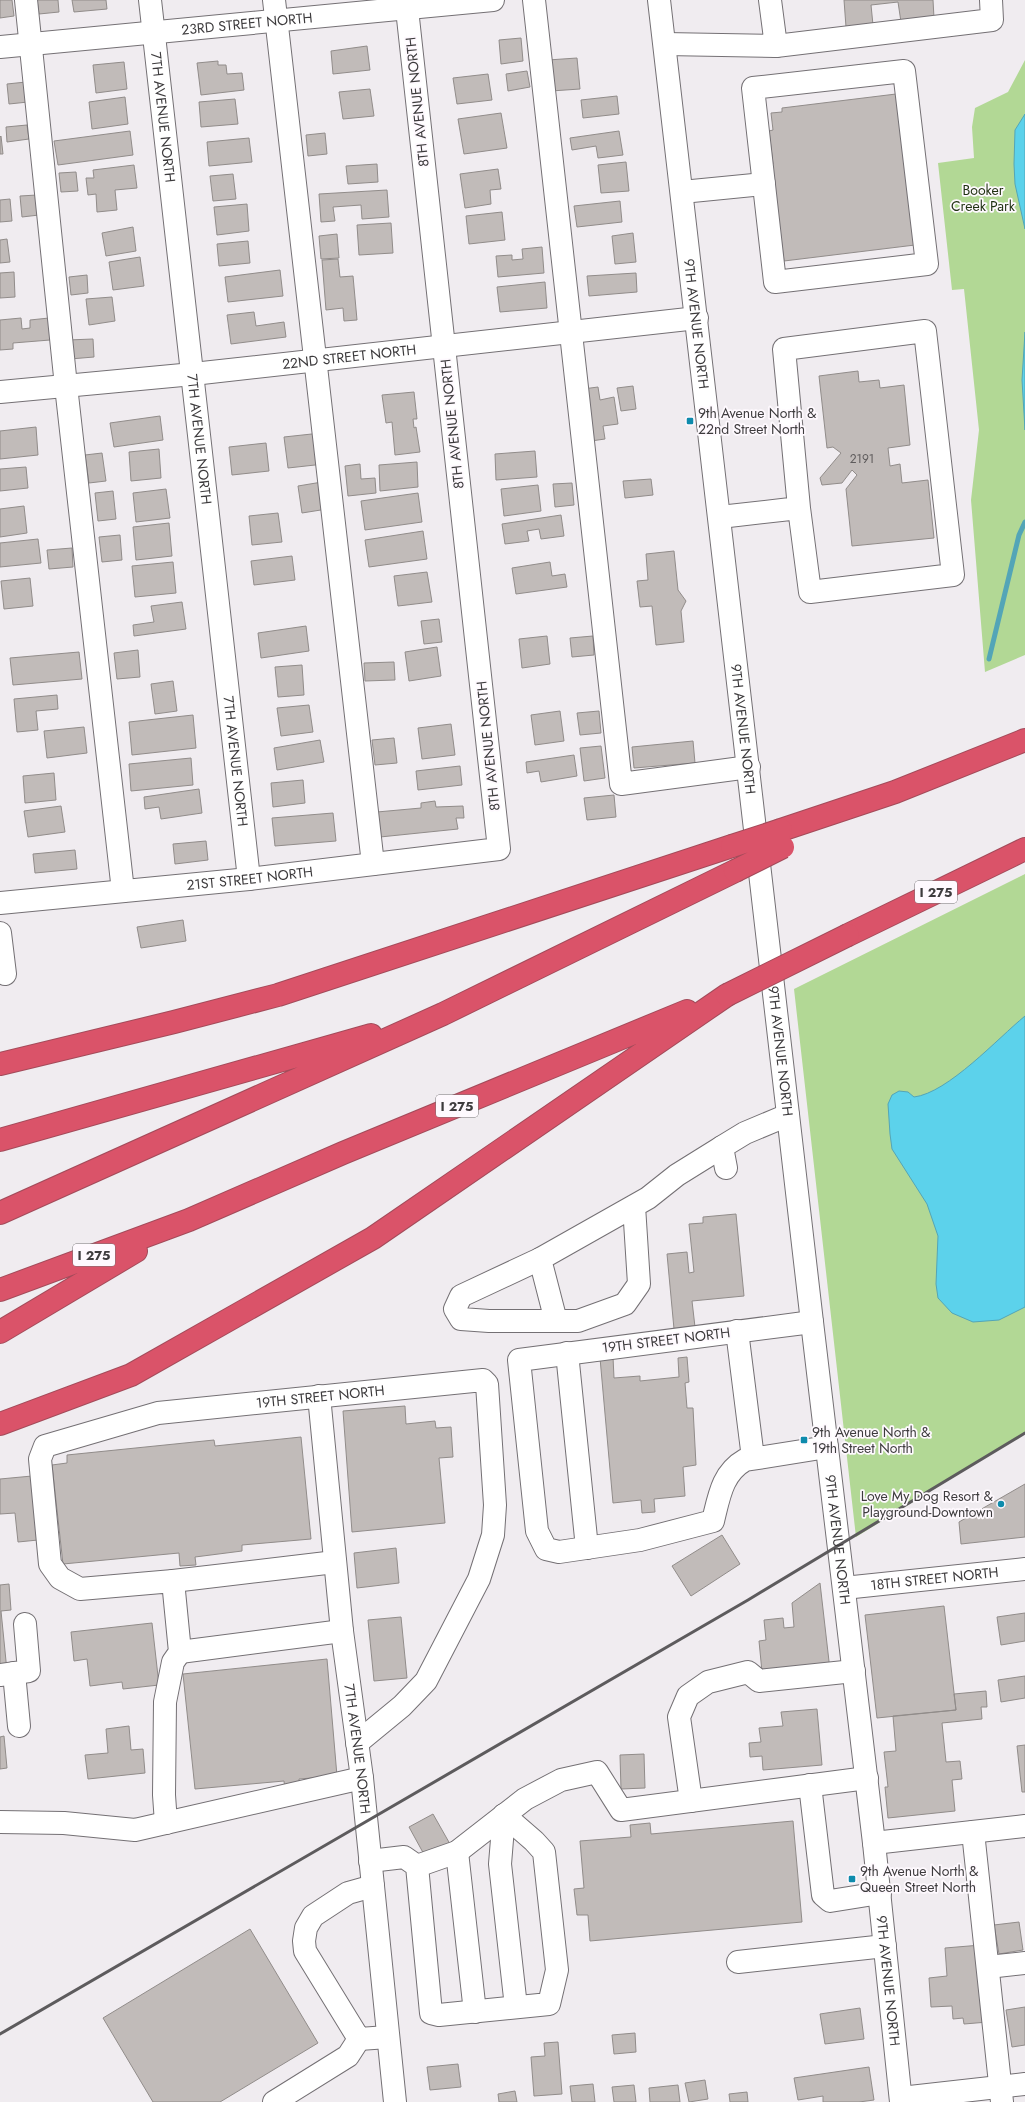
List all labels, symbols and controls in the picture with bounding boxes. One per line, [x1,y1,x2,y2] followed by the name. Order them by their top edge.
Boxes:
[180,7,313,40] street label: 23RD STREET NORTH
[400,36,434,168] street label: 8TH AVENUE NORTH
[146,51,180,184] street label: 7TH AVENUE NORTH
[951,180,1016,216] park label: Booker Creek Park
[679,258,714,390] street label: 9TH AVENUE NORTH
[281,339,417,374] street label: 22ND STREET NORTH
[435,358,469,490] street label: 8TH AVENUE NORTH
[182,373,217,506] street label: 7TH AVENUE NORTH
[698,403,817,439] place label: 9th Avenue North & 22nd Street North
[685,416,695,426] marker: 9th Avenue North & 22nd Street North
[850,450,874,468] house number: 2191
[726,663,761,795] street label: 9TH AVENUE NORTH
[471,680,505,812] street label: 8TH AVENUE NORTH
[218,695,253,828] street label: 7TH AVENUE NORTH
[186,861,314,895] street label: 21ST STREET NORTH
[915,881,957,903] road number: I 275
[763,985,798,1117] street label: 9TH AVENUE NORTH
[436,1095,478,1117] road number: I 275
[73,1244,115,1266] road number: I 275
[601,1322,731,1358] street label: 19TH STREET NORTH
[255,1380,386,1413] street label: 19TH STREET NORTH
[812,1422,931,1458] place label: 9th Avenue North & 19th Street North
[799,1435,809,1445] marker: 9th Avenue North & 19th Street North
[820,1473,856,1606] street label: 9TH AVENUE NORTH
[861,1486,994,1522] place label: Love My Dog Resort & Playground-Downtown
[996,1499,1006,1509] marker: Love My Dog Resort & Playground-Downtown
[869,1562,1000,1595] street label: 18TH STREET NORTH
[339,1682,376,1815] street label: 7TH AVENUE NORTH
[860,1861,979,1897] place label: 9th Avenue North & Queen Street North
[847,1874,857,1884] marker: 9th Avenue North & Queen Street North
[872,1915,905,2047] street label: 9TH AVENUE NORTH

